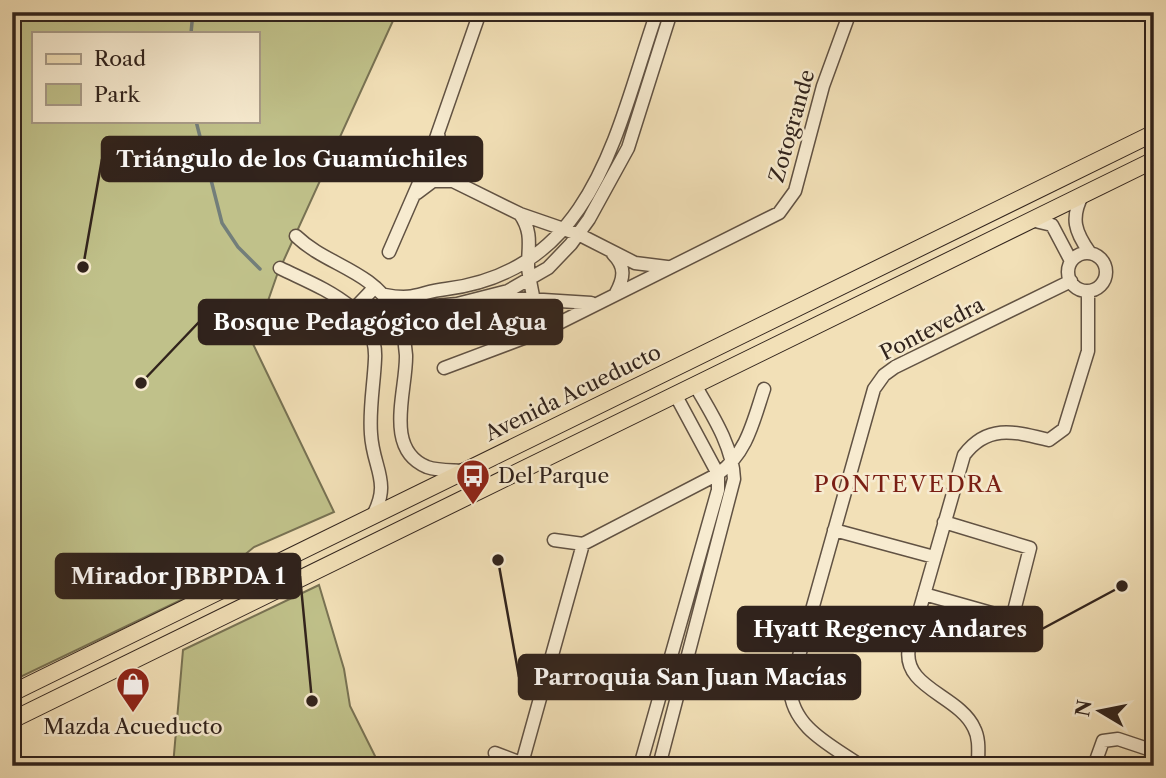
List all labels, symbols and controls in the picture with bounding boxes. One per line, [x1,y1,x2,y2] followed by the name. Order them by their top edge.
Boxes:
[32,32,259,122] legend
[94,46,146,71] text: Road
[764,67,820,185] street label: Zotogrande
[94,82,140,107] text: Park
[102,137,482,181] callout: Triángulo de los Guamúchiles
[116,145,468,173] text: Triángulo de los Guamúchiles
[876,291,989,365] street label: Pontevedra
[199,300,562,344] callout: Bosque Pedagógico del Agua
[213,308,548,336] text: Bosque Pedagógico del Agua
[480,339,665,446] street label: Avenida Acueducto
[454,457,492,506] bus stop icon: Del Parque
[498,463,609,488] place label: Del Parque
[814,470,1004,498] district label: PONTEVEDRA
[56,554,300,598] callout: Mirador JBBPDA 1
[71,562,286,590] text: Mirador JBBPDA 1
[738,607,1042,651] callout: Hyatt Regency Andares
[753,615,1027,643] text: Hyatt Regency Andares
[519,655,860,699] callout: Parroquia San Juan Macías
[533,663,847,691] text: Parroquia San Juan Macías
[114,665,152,714] shop icon: Mazda Acueducto
[1064,676,1134,746] north arrow
[1071,698,1097,718] text: N
[43,714,223,739] place label: Mazda Acueducto

